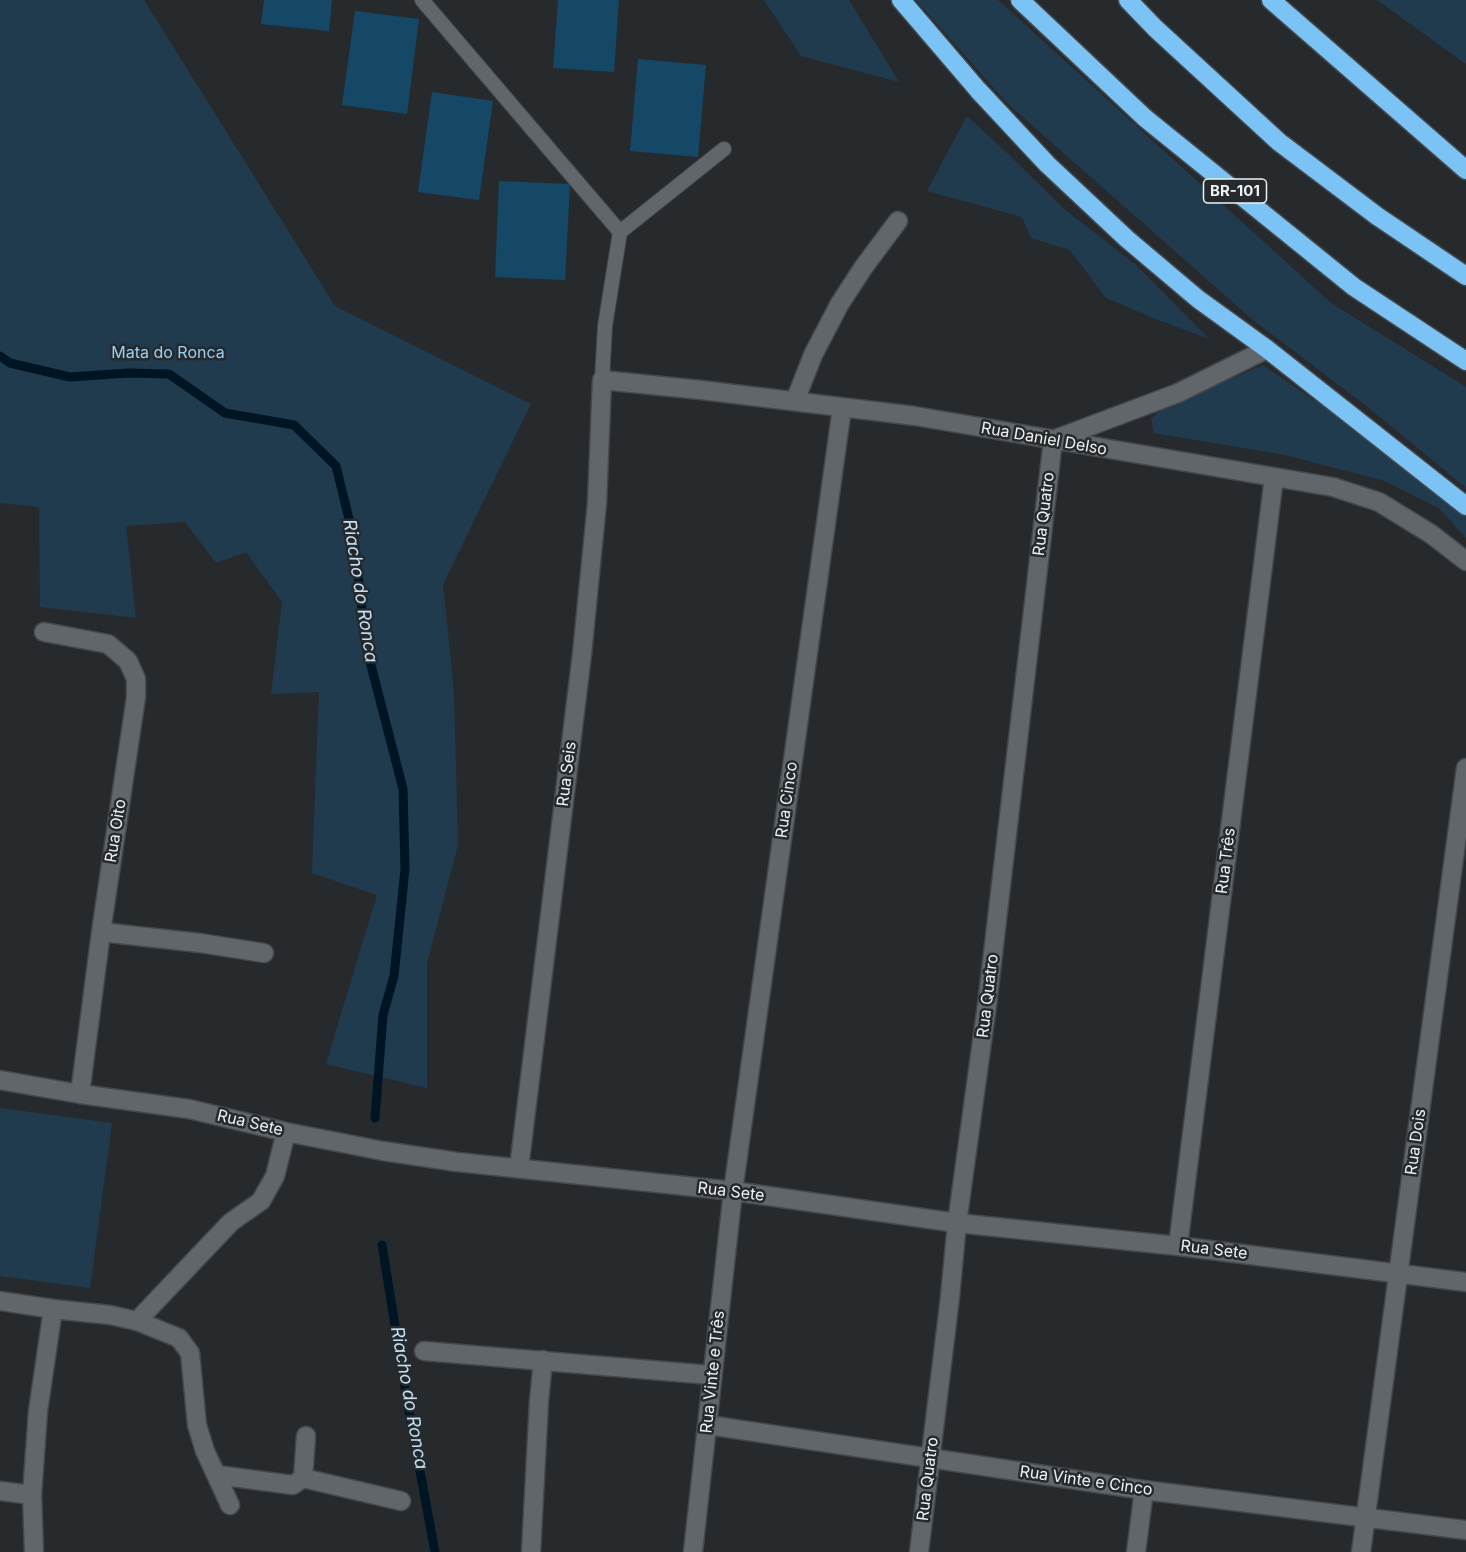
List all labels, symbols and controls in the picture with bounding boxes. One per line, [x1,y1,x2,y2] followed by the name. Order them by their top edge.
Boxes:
[1204,179,1266,203] road number: BR-101
[111,343,225,363] park label: Mata do Ronca
[980,418,1108,460] street label: Rua Daniel Delso
[1029,471,1059,557] street label: Rua Quatro
[338,518,382,664] water label: Riacho do Ronca
[554,740,580,808] street label: Rua Seis
[772,761,802,839] street label: Rua Cinco
[102,798,130,864] street label: Rua Oito
[1212,827,1240,895] street label: Rua Três
[973,953,1003,1039] street label: Rua Quatro
[215,1106,285,1140] street label: Rua Sete
[1402,1108,1430,1176] street label: Rua Dois
[696,1178,766,1206] street label: Rua Sete
[1179,1236,1249,1264] street label: Rua Sete
[697,1310,729,1434] street label: Rua Vinte e Três
[386,1325,432,1471] water label: Riacho do Ronca
[913,1436,943,1522] street label: Rua Quatro
[1018,1462,1154,1500] street label: Rua Vinte e Cinco

